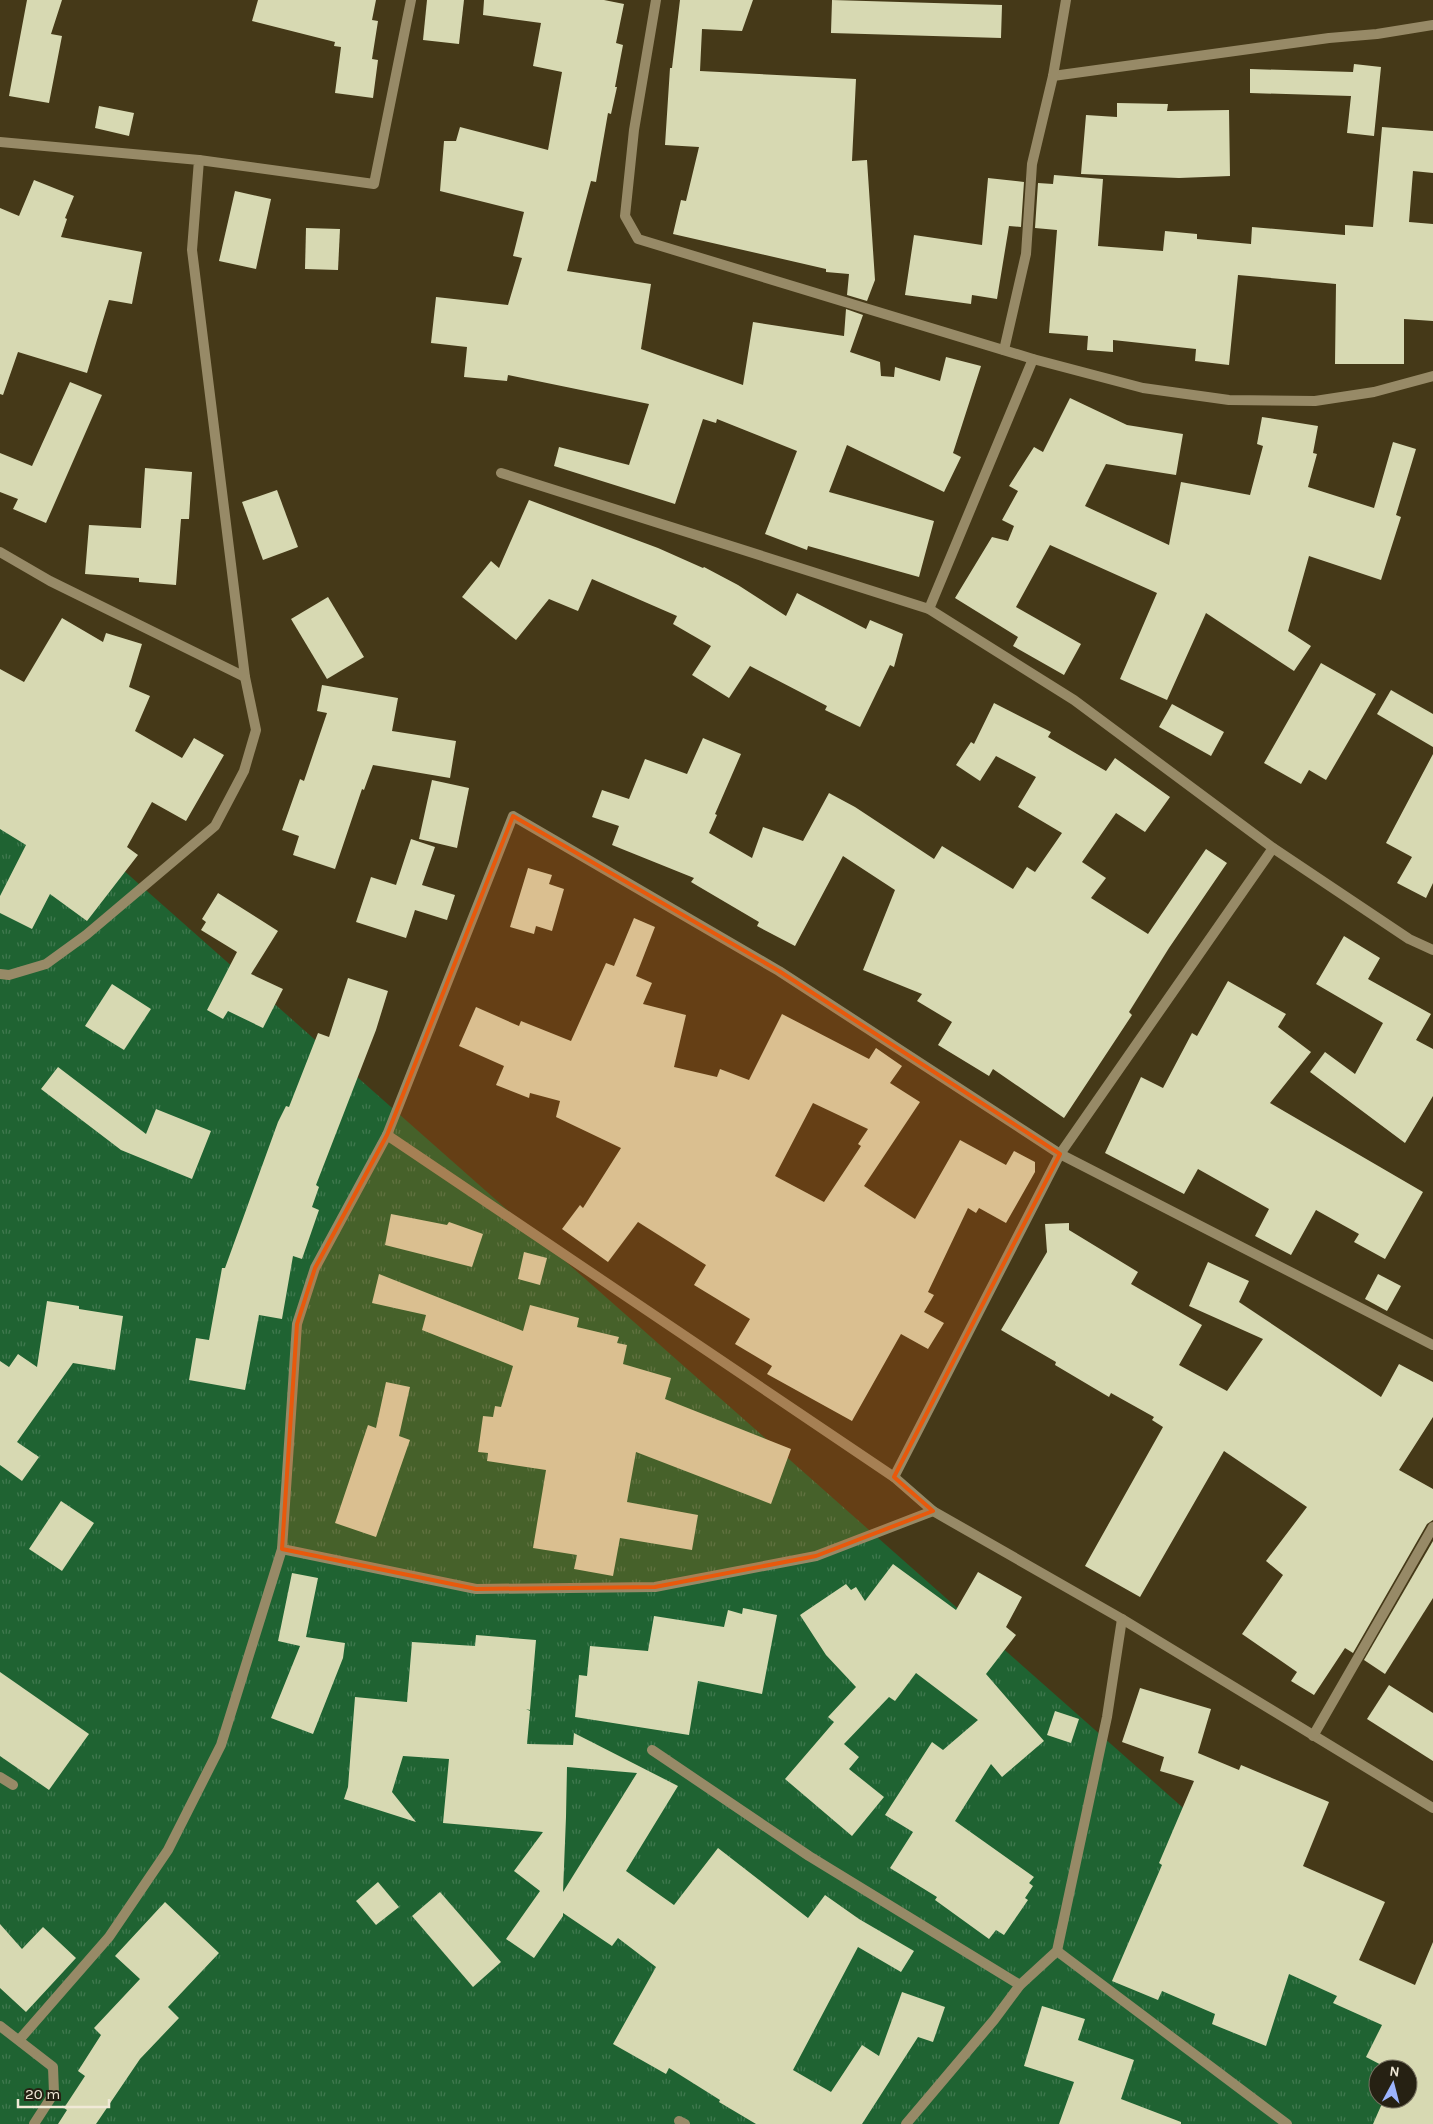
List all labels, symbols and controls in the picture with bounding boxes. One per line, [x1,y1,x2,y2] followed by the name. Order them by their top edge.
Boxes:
[1368,2059,1418,2109] north arrow
[1389,2063,1401,2081] text: N
[18,2076,109,2108] scale bar
[25,2085,60,2103] text: 20 m

